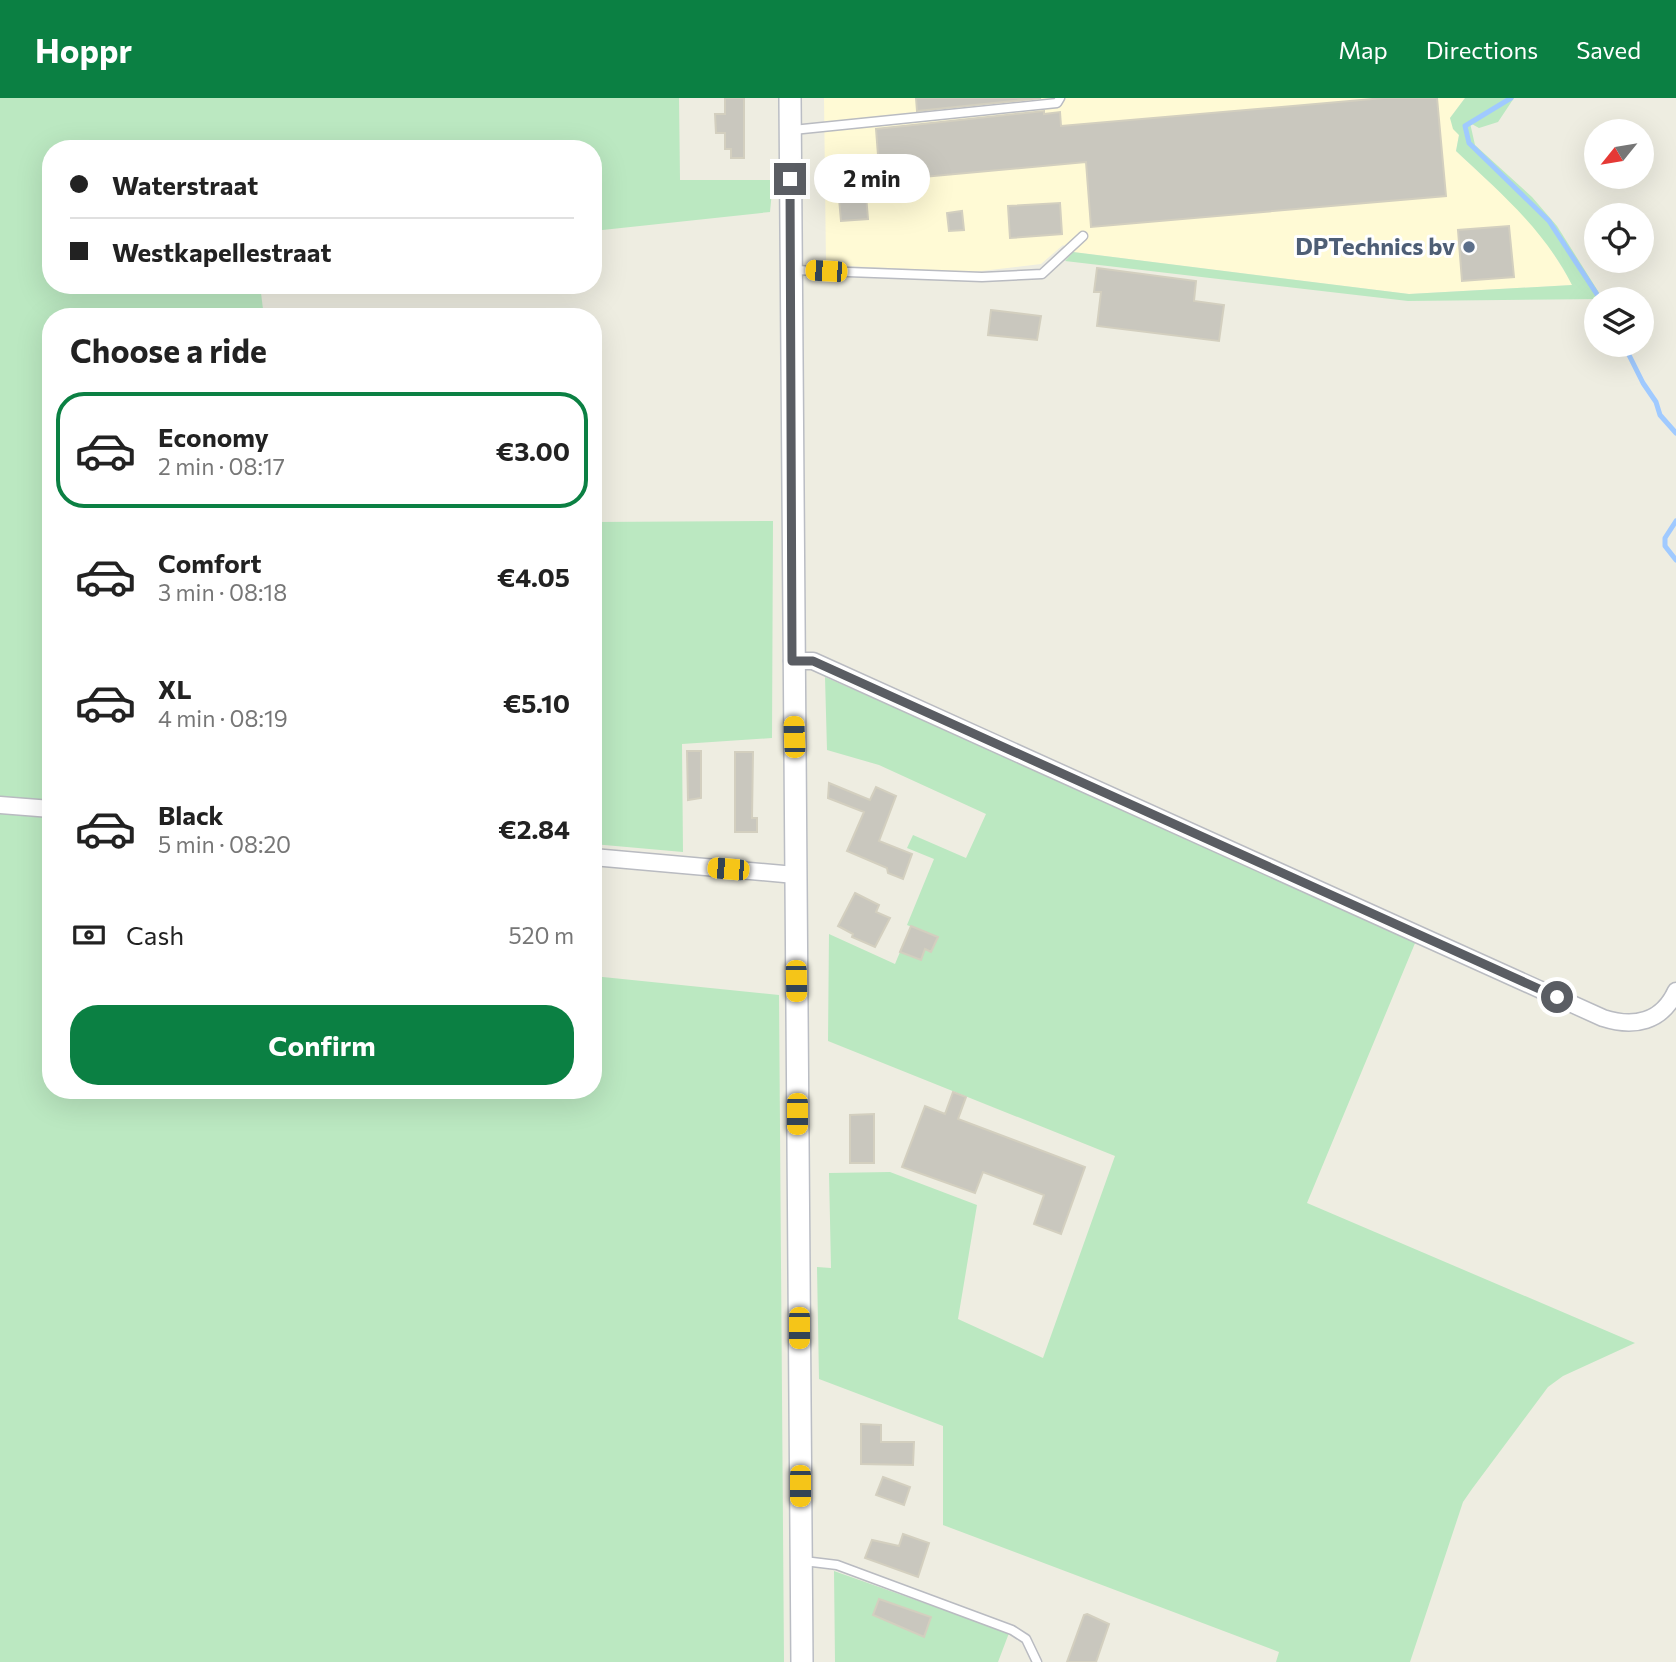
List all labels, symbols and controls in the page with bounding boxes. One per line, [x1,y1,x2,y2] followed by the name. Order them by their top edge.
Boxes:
[35,29,132,70] text: Hoppr
[1338,35,1388,64] text: Map
[1426,35,1538,64] text: Directions
[1576,35,1641,64] text: Saved
[1584,119,1654,189] north arrow
[1584,119,1654,357] map controls
[814,154,930,204] callout: 2 min
[774,163,806,195] route end
[843,164,901,192] text: 2 min
[112,169,258,200] text: Waterstraat
[1584,203,1654,273] button: locate
[1295,231,1455,260] place label: DPTechnics bv
[112,236,331,267] text: Westkapellestraat
[1461,239,1477,255] marker: DPTechnics bv
[805,259,848,283] car
[1584,287,1654,357] button: layers
[70,330,267,370] text: Choose a ride
[74,419,137,482] icon: car
[158,421,269,452] text: Economy
[496,435,570,466] text: €3.00
[158,452,285,480] text: 2 min · 08:17
[74,545,137,608] icon: car
[158,547,261,578] text: Comfort
[497,561,570,592] text: €4.05
[158,578,287,606] text: 3 min · 08:18
[74,671,137,734] icon: car
[158,673,192,704] text: XL
[503,687,570,718] text: €5.10
[158,704,288,732] text: 4 min · 08:19
[783,716,806,758] car
[74,797,137,860] icon: car
[158,799,224,830] text: Black
[498,813,570,844] text: €2.84
[158,830,291,858] text: 5 min · 08:20
[707,857,750,881] car
[70,916,108,954] icon: cash
[126,919,184,950] text: Cash
[509,921,574,949] text: 520 m
[786,960,807,1002] car
[1541,981,1573,1013] route start
[70,1005,574,1085] button: Confirm
[787,1093,808,1135] car
[789,1307,810,1349] car
[790,1465,811,1507] car

